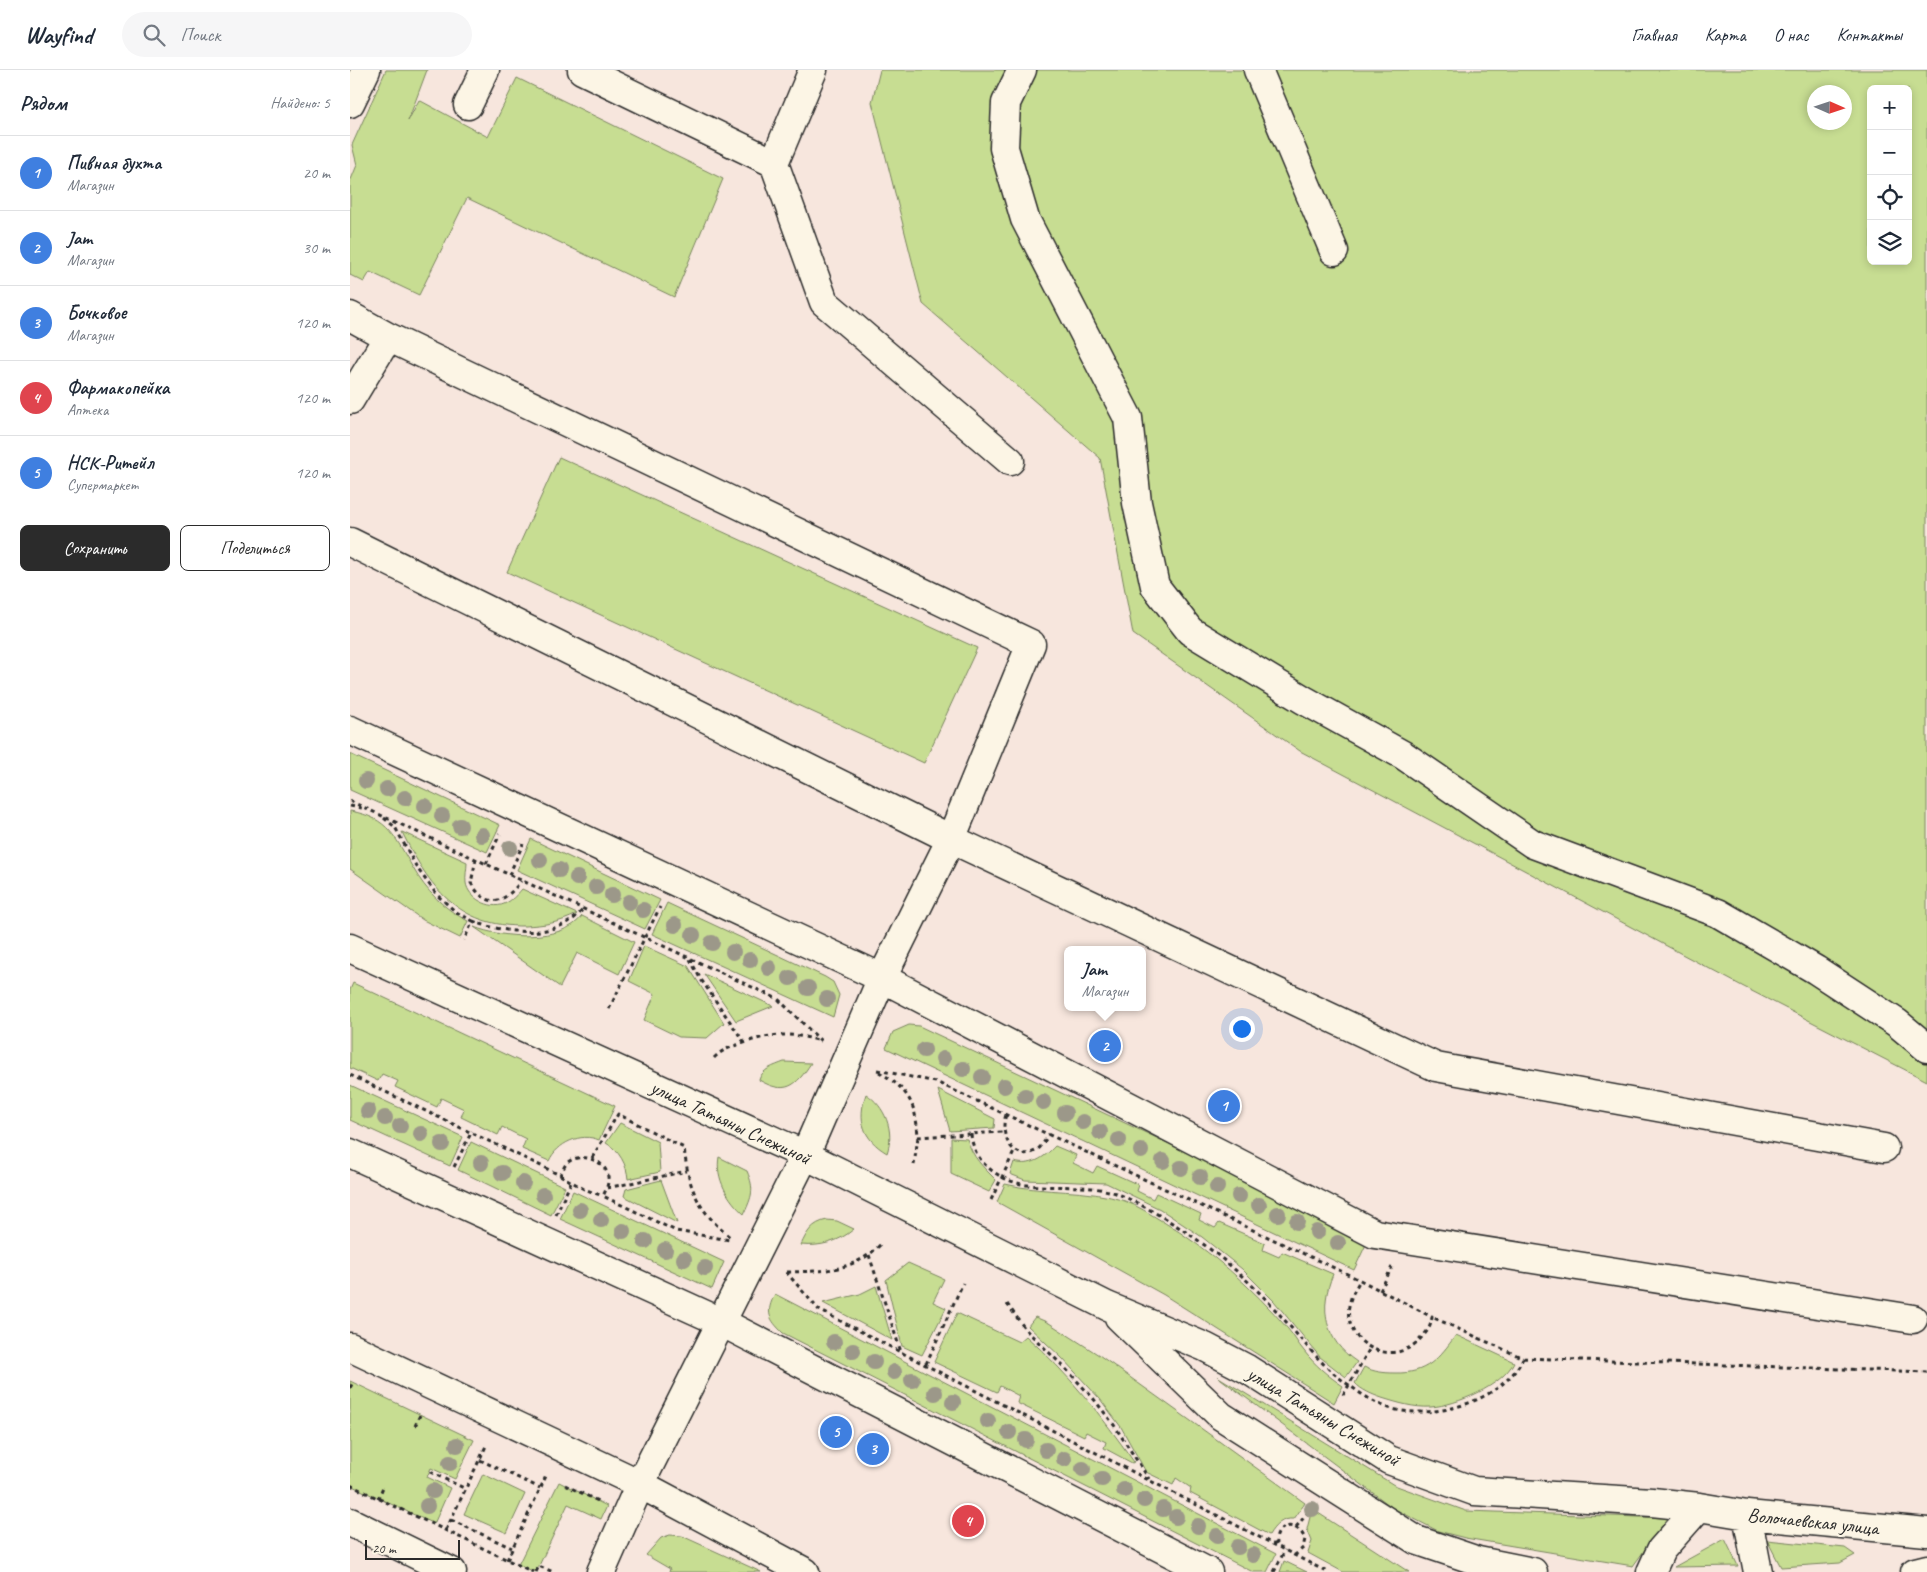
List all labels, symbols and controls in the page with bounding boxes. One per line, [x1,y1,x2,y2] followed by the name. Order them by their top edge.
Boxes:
[122,12,472,57] search box
[25,20,92,50] text: Wayfind
[140,21,168,49] icon: search
[180,23,220,47] text: Поиск
[1632,24,1677,46] text: Главная
[1705,24,1746,46] text: Карта
[1774,24,1809,46] text: О нас
[1837,24,1902,46] text: Контакты
[1807,85,1852,130] north arrow
[1867,85,1912,265] map controls
[1867,85,1912,130] button: +
[20,90,67,116] text: Рядом
[270,93,330,113] text: Найдено: 5
[1867,130,1912,175] button: −
[67,151,161,175] text: Пивная бухта
[32,163,40,183] text: 1
[303,163,330,183] text: 20 m
[67,175,114,195] text: Магазин
[1867,175,1912,220] button: locate
[1867,220,1912,265] button: layers
[67,226,92,250] text: Jam
[32,238,40,258] text: 2
[303,238,330,258] text: 30 m
[67,250,114,270] text: Магазин
[67,301,126,325] text: Бочковое
[32,313,40,333] text: 3
[296,313,330,333] text: 120 m
[67,325,114,345] text: Магазин
[67,376,169,400] text: Фармакопейка
[32,388,40,408] text: 4
[296,388,330,408] text: 120 m
[67,400,108,420] text: Аптека
[67,451,154,475] text: НСК-Ритейл
[33,463,39,483] text: 5
[296,463,330,483] text: 120 m
[67,475,138,495] text: Супермаркет
[20,525,170,571] button: Сохранить
[180,525,330,571] button: Поделиться
[1064,946,1146,1011] popup
[1082,957,1107,981] text: Jam
[1082,981,1128,1001] text: Магазин
[1229,1016,1255,1042] your location
[1089,1027,1121,1065] pin: 2
[646,1074,816,1171] street label: улица Татьяны Снежиной
[1208,1087,1240,1125] pin: 1
[1242,1360,1406,1473] street label: улица Татьяны Снежиной
[820,1413,852,1451] pin: 5
[857,1430,889,1468] pin: 3
[952,1502,984,1540] pin: 4
[1746,1502,1882,1541] street label: Волочаевская улица
[365,1537,460,1560] scale bar
[372,1540,396,1557] text: 20 m

